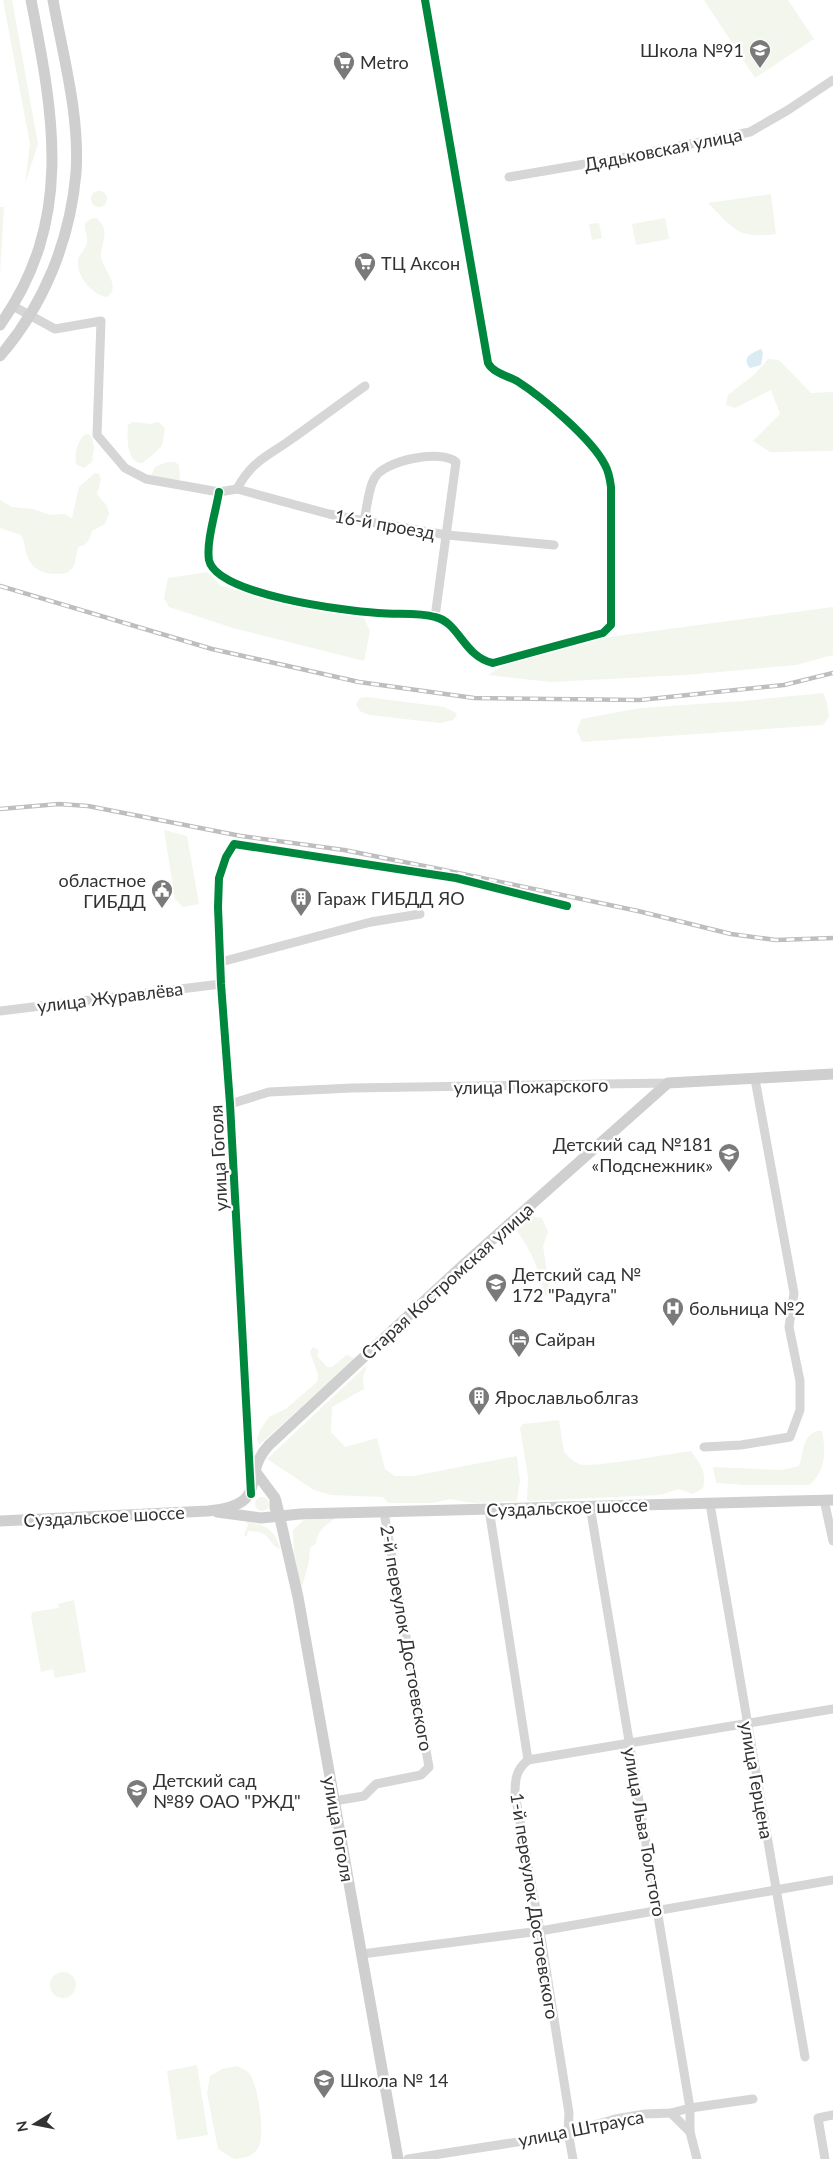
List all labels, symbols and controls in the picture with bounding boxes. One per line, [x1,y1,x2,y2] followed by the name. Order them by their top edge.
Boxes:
[748,38,772,69] school or university icon: Школа №91
[640,39,744,61] place label: Школа №91
[332,50,356,81] supermarket icon: Metro
[360,51,409,73] place label: Metro
[582,123,744,175] street label: Дядьковская улица
[353,251,377,282] supermarket icon: ТЦ Аксон
[381,252,460,274] place label: ТЦ Аксон
[333,504,437,544] street label: 16-й проезд
[59,869,146,912] place label: областное ГИБДД
[150,878,174,909] public building icon: областное ГИБДД
[289,886,313,917] building icon: Гараж ГИБДД ЯО
[317,887,465,909] place label: Гараж ГИБДД ЯО
[36,977,184,1017] street label: улица Журавлёва
[453,1074,609,1098] street label: улица Пожарского
[204,1104,232,1212] street label: улица Гоголя
[553,1133,713,1176] place label: Детский сад №181 «Подснежник»
[717,1142,741,1173] school or university icon: Детский сад №181 «Подснежник»
[356,1198,538,1364] street label: Старая Костромская улица
[512,1263,641,1306] place label: Детский сад № 172 "Радуга"
[484,1272,508,1303] school or university icon: Детский сад № 172 "Радуга"
[661,1296,685,1327] hospital icon: больница №2
[689,1297,805,1319] place label: больница №2
[507,1327,531,1358] hotel icon: Сайран
[535,1328,596,1350] place label: Сайран
[467,1385,491,1416] building icon: Ярославльоблгаз
[494,1386,639,1408] place label: Ярославльоблгаз
[486,1493,648,1521] street label: Суздальское шоссе
[23,1501,185,1531] street label: Суздальское шоссе
[376,1523,438,1753] street label: 2-й переулок Достоевского
[736,1719,778,1841] street label: улица Герцена
[619,1746,671,1918] street label: улица Льва Толстого
[153,1769,301,1812] place label: Детский сад №89 ОАО "РЖД"
[319,1774,359,1884] street label: улица Гоголя
[125,1778,149,1809] school or university icon: Детский сад №89 ОАО "РЖД"
[506,1791,564,2021] street label: 1-й переулок Достоевского
[312,2068,336,2099] school or university icon: Школа № 14
[340,2069,449,2091] place label: Школа № 14
[10,2099,60,2149] north arrow
[516,2105,646,2151] street label: улица Штрауса
[12,2120,31,2133] text: N

